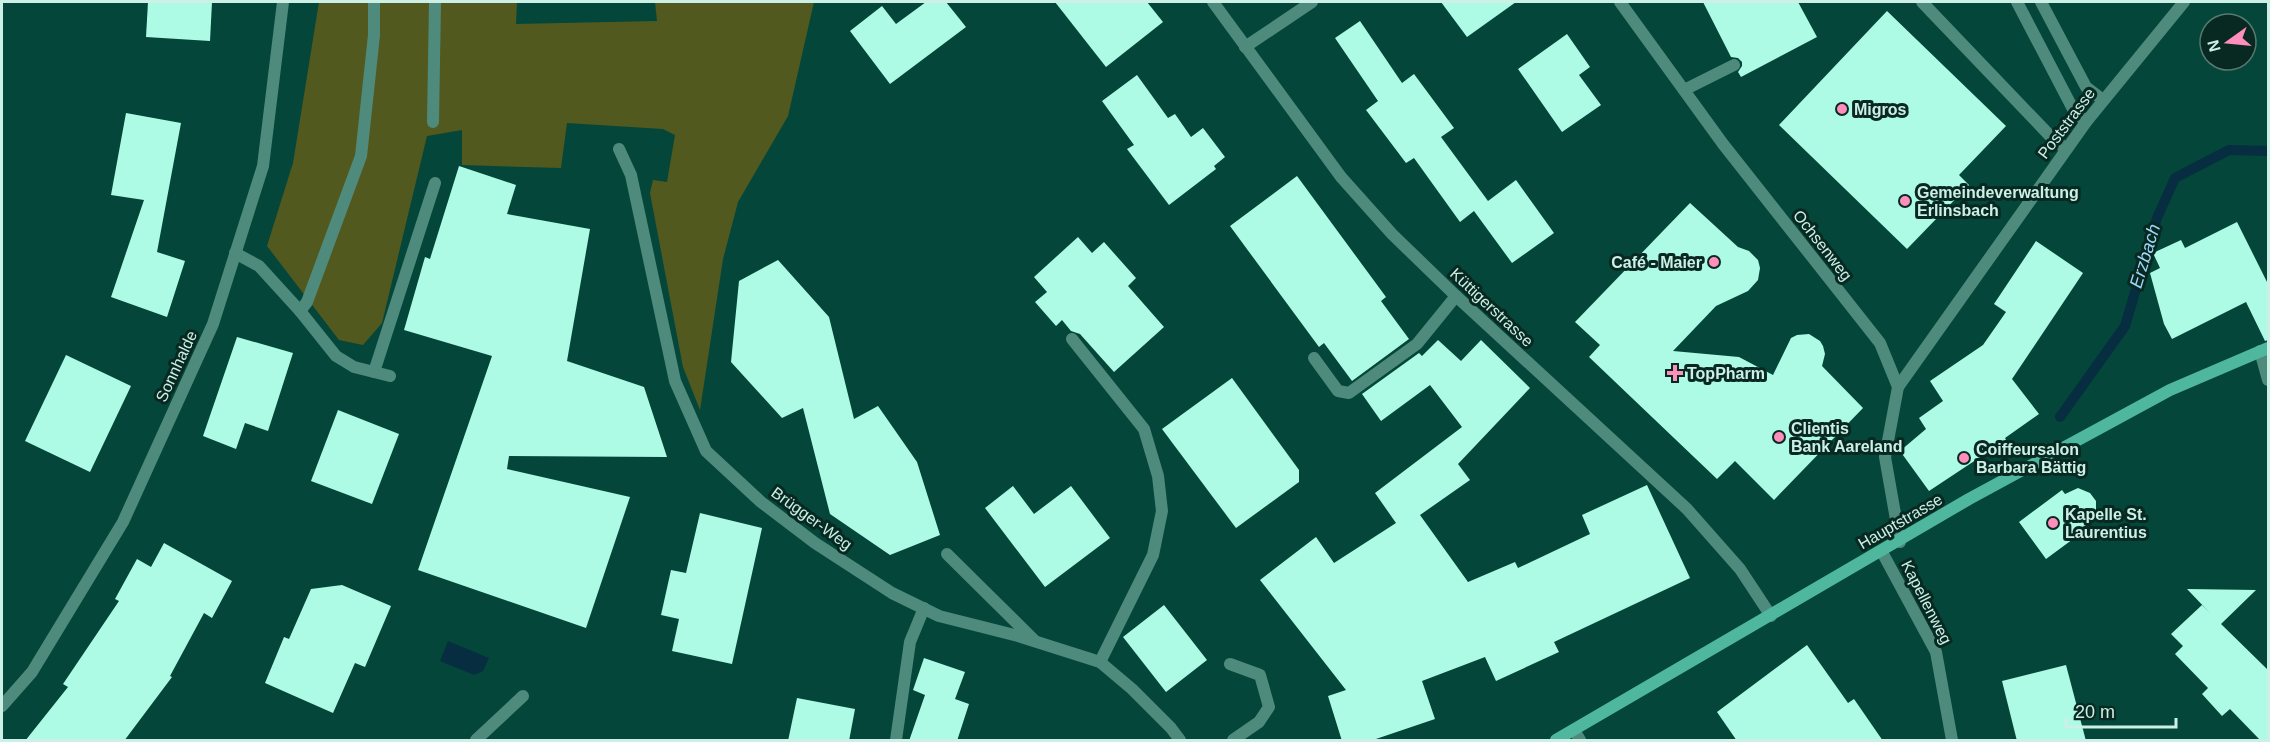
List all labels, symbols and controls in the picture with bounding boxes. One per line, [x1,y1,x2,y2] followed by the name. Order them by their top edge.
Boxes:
[2198,12,2258,72] north arrow
[2204,38,2224,54] text: N
[2034,85,2098,162] street label: Poststrasse
[1854,101,1907,118] place label: Migros
[1835,102,1849,116] marker: Migros
[1917,184,2079,219] place label: Gemeindeverwaltung Erlinsbach
[1898,194,1912,208] marker: Gemeindeverwaltung Erlinsbach
[1790,207,1855,284] street label: Ochsenweg
[2126,221,2164,291] water label: Erzbach
[1611,254,1702,271] place label: Café - Maier
[1707,255,1721,269] marker: Café - Maier
[1447,265,1537,350] street label: Küttigerstrasse
[153,328,200,404] street label: Sonnhalde
[1687,365,1765,382] place label: TopPharm
[1668,366,1682,380] marker: TopPharm
[1791,420,1902,455] place label: Clientis Bank Aareland
[1772,430,1786,444] marker: Clientis Bank Aareland
[1976,441,2086,476] place label: Coiffeursalon Barbara Bättig
[1957,451,1971,465] marker: Coiffeursalon Barbara Bättig
[768,484,855,553] street label: Brügger-Weg
[1855,490,1945,552] street label: Hauptstrasse
[2065,506,2147,541] place label: Kapelle St. Laurentius
[2046,516,2060,530] marker: Kapelle St. Laurentius
[1898,558,1955,647] street label: Kapellenweg
[2066,691,2176,729] scale bar
[2075,702,2115,722] text: 20 m

